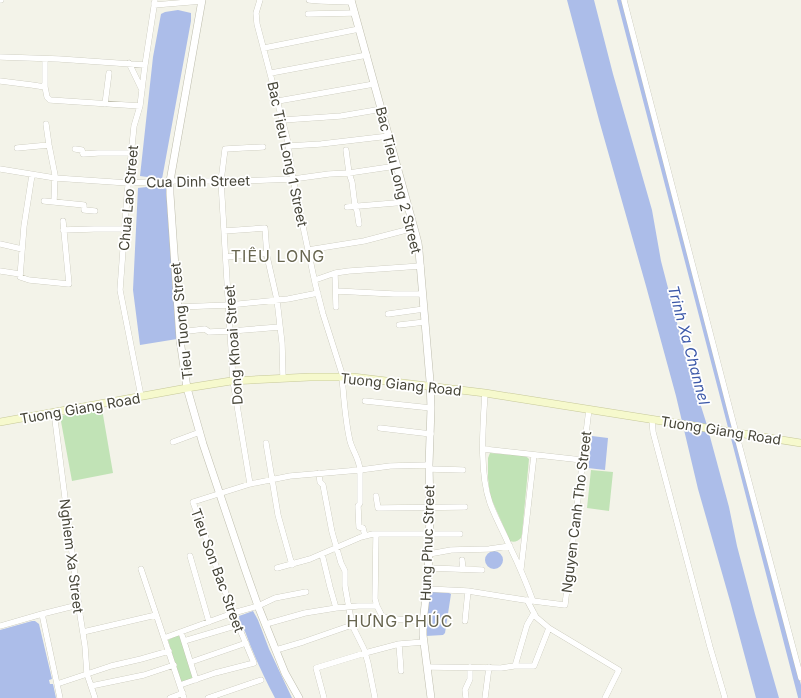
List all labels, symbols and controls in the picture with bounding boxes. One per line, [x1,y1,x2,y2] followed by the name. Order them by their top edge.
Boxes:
[264,80,312,229] street label: Bac Tieu Long 1 Street
[373,105,426,256] street label: Bac Tieu Long 2 Street
[115,144,141,252] street label: Chua Lao Street
[146,172,250,190] street label: Cua Dinh Street
[231,246,325,266] district label: TIÊU LONG
[166,261,196,380] street label: Tieu Tuong Street
[664,283,714,407] water label: Trinh Xa Channel
[220,284,246,406] street label: Dong Khoai Street
[340,369,462,399] street label: Tuong Giang Road
[19,389,141,427] street label: Tuong Giang Road
[660,412,782,448] street label: Tuong Giang Road
[558,430,594,594] street label: Nguyen Canh Tho Street
[416,484,438,601] street label: Hung Phuc Street
[57,498,88,615] street label: Nghiem Xa Street
[188,506,249,635] street label: Tieu Son Bac Street
[347,611,453,631] district label: HƯNG PHÚC

